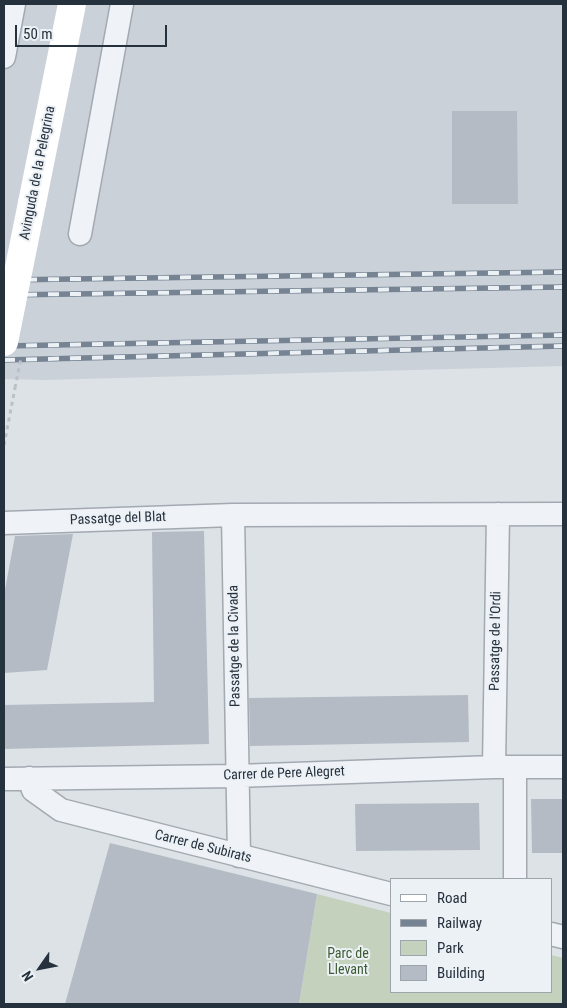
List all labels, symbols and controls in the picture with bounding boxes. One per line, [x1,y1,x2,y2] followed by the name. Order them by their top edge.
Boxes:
[18,15,170,47] scale bar
[23,25,53,43] text: 50 m
[17,105,59,241] street label: Avinguda de la Pelegrina
[70,509,166,529] street label: Passatge del Blat
[226,585,244,707] street label: Passatge de la Civada
[487,591,505,691] street label: Passatge de l'Ordi
[223,763,345,785] street label: Carrer de Pere Alegret
[153,827,253,867] street label: Carrer de Subirats
[390,878,552,993] legend
[437,889,467,907] text: Road
[437,914,482,932] text: Railway
[437,939,464,957] text: Park
[15,943,65,993] north arrow
[327,946,369,979] park label: Parc de Llevant
[437,964,485,982] text: Building
[18,968,36,984] text: N

